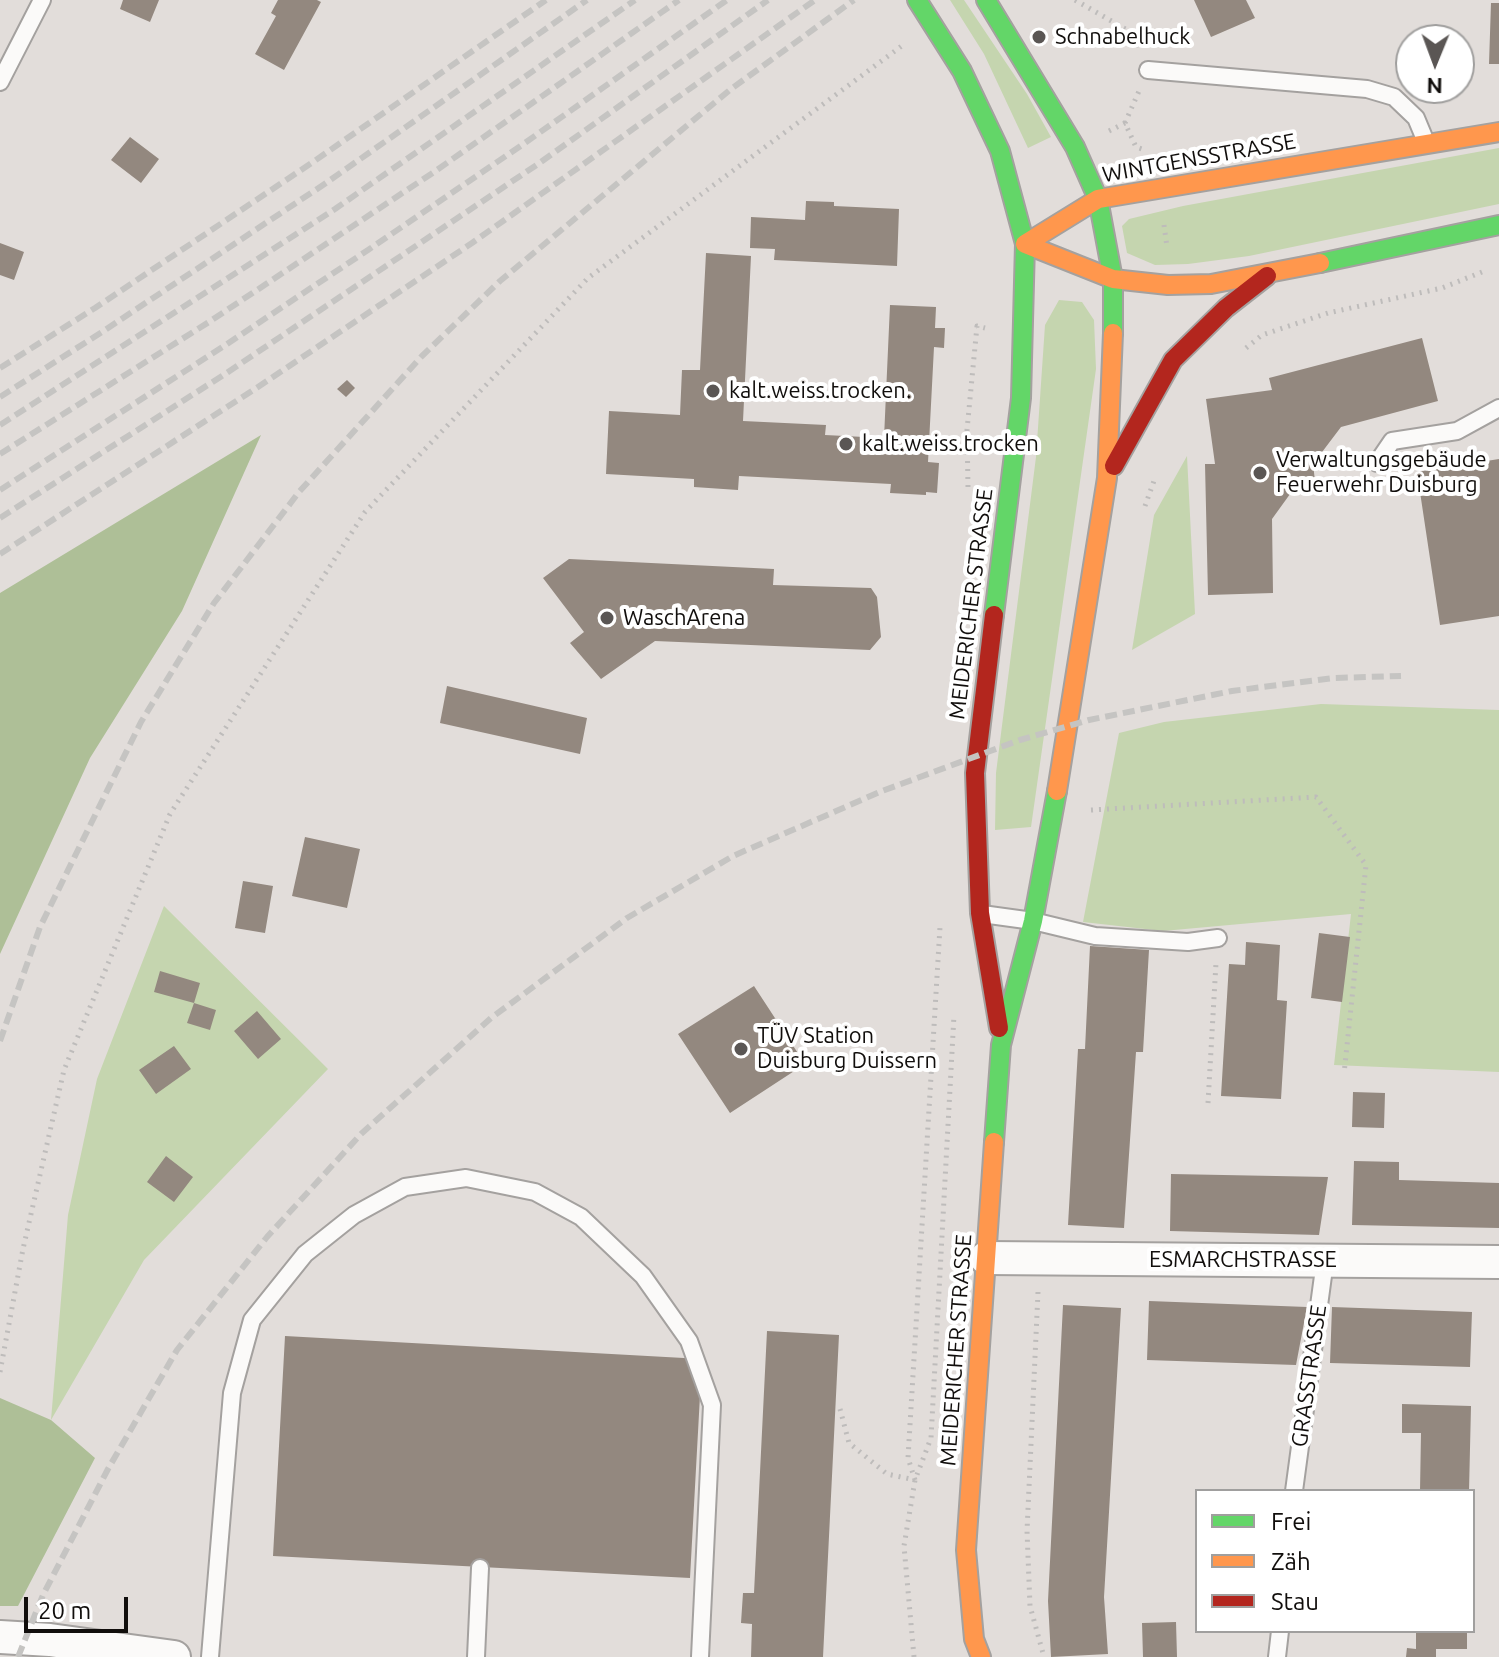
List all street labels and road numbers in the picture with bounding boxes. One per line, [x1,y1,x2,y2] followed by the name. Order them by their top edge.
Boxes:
[1100,128,1298,188] street label: WINTGENSSTRASSE
[944,487,998,721] street label: MEIDERICHER STRASSE
[935,1233,977,1467] street label: MEIDERICHER STRASSE
[1149,1247,1337,1273] street label: ESMARCHSTRASSE
[1286,1303,1332,1449] street label: GRASSTRASSE

